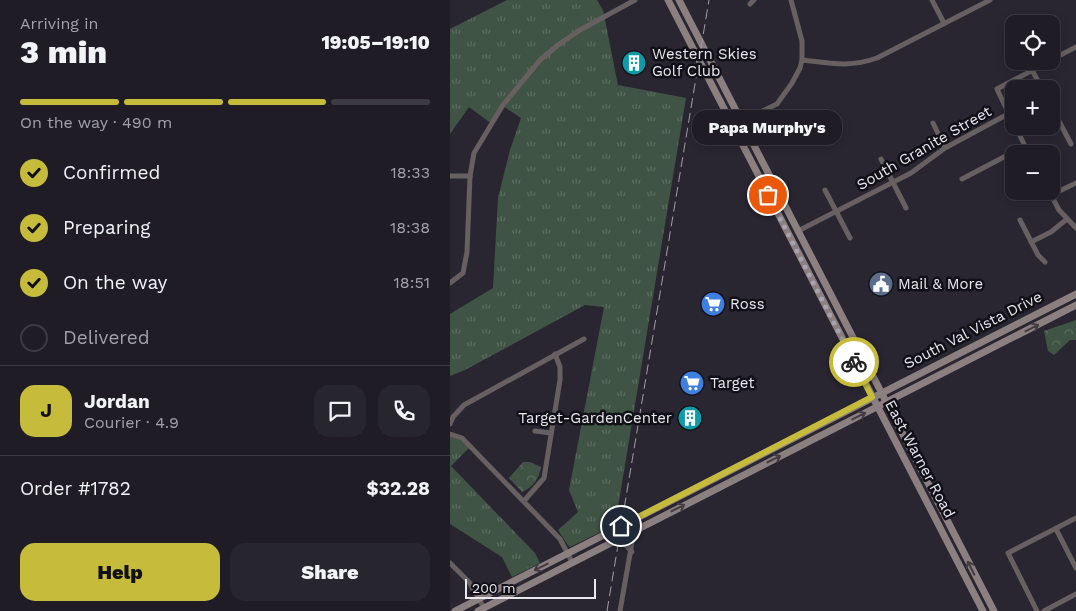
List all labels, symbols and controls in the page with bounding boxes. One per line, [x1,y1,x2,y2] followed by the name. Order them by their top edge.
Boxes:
[20,14,98,33] text: Arriving in
[1005,15,1060,200] map controls
[1005,15,1060,70] button: locate
[321,31,430,54] text: 19:05–19:10
[20,33,107,71] text: 3 min
[652,45,757,80] place label: Western Skies Golf Club
[621,50,647,76] building icon: Western Skies Golf Club
[1005,80,1060,135] button: +
[854,102,995,194] street label: South Granite Street
[693,110,843,145] callout: Papa Murphy's
[20,113,172,132] text: On the way · 490 m
[708,118,826,137] text: Papa Murphy's
[1005,145,1060,200] button: −
[20,159,48,187] icon: check
[63,161,160,184] text: Confirmed
[391,163,430,182] text: 18:33
[747,174,789,216] pin
[754,181,782,209] icon: bag
[20,214,48,242] icon: check
[63,216,150,239] text: Preparing
[390,218,430,237] text: 18:38
[20,269,48,297] icon: check
[63,271,167,294] text: On the way
[868,271,894,297] public building icon: Mail & More
[394,273,430,292] text: 18:51
[898,275,983,293] place label: Mail & More
[901,287,1045,373] street label: South Val Vista Drive
[700,291,726,317] supermarket icon: Ross
[730,295,765,313] place label: Ross
[1024,323,1039,332] one-way arrow
[63,326,150,349] text: Delivered
[829,337,879,387] courier
[840,348,868,376] icon: bike
[679,370,705,396] supermarket icon: Target
[710,374,755,392] place label: Target
[314,385,366,437] button: chat
[378,385,430,437] button: phone
[84,390,150,413] text: Jordan
[881,397,959,521] street label: East Warner Road
[40,399,52,422] text: J
[677,405,703,431] building icon: Target-GardenCenter
[518,409,672,427] place label: Target-GardenCenter
[851,411,866,421] one-way arrow
[84,413,179,432] text: Courier · 4.9
[766,454,781,463] one-way arrow
[20,477,131,500] text: Order #1782
[366,477,430,500] text: $32.28
[670,503,685,512] one-way arrow
[600,505,642,547] pin
[607,512,635,540] icon: home
[20,543,220,601] button: Help
[230,543,430,601] button: Share
[966,561,976,576] one-way arrow
[534,562,549,572] one-way arrow
[465,576,596,599] scale bar
[472,580,516,596] text: 200 m

